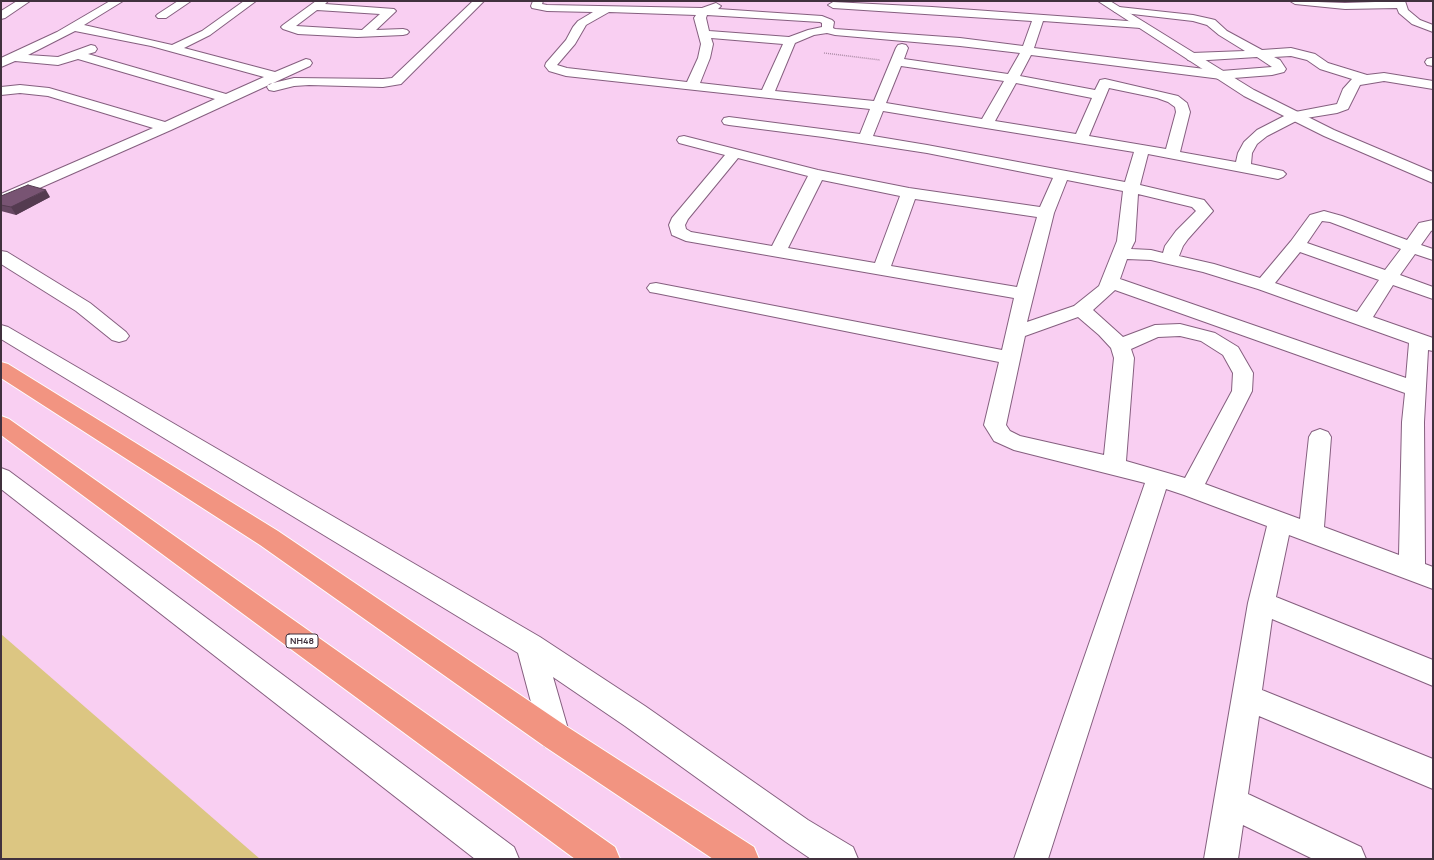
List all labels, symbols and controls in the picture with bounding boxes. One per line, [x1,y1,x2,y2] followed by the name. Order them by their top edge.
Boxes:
[286,634,318,648] road number: NH48

